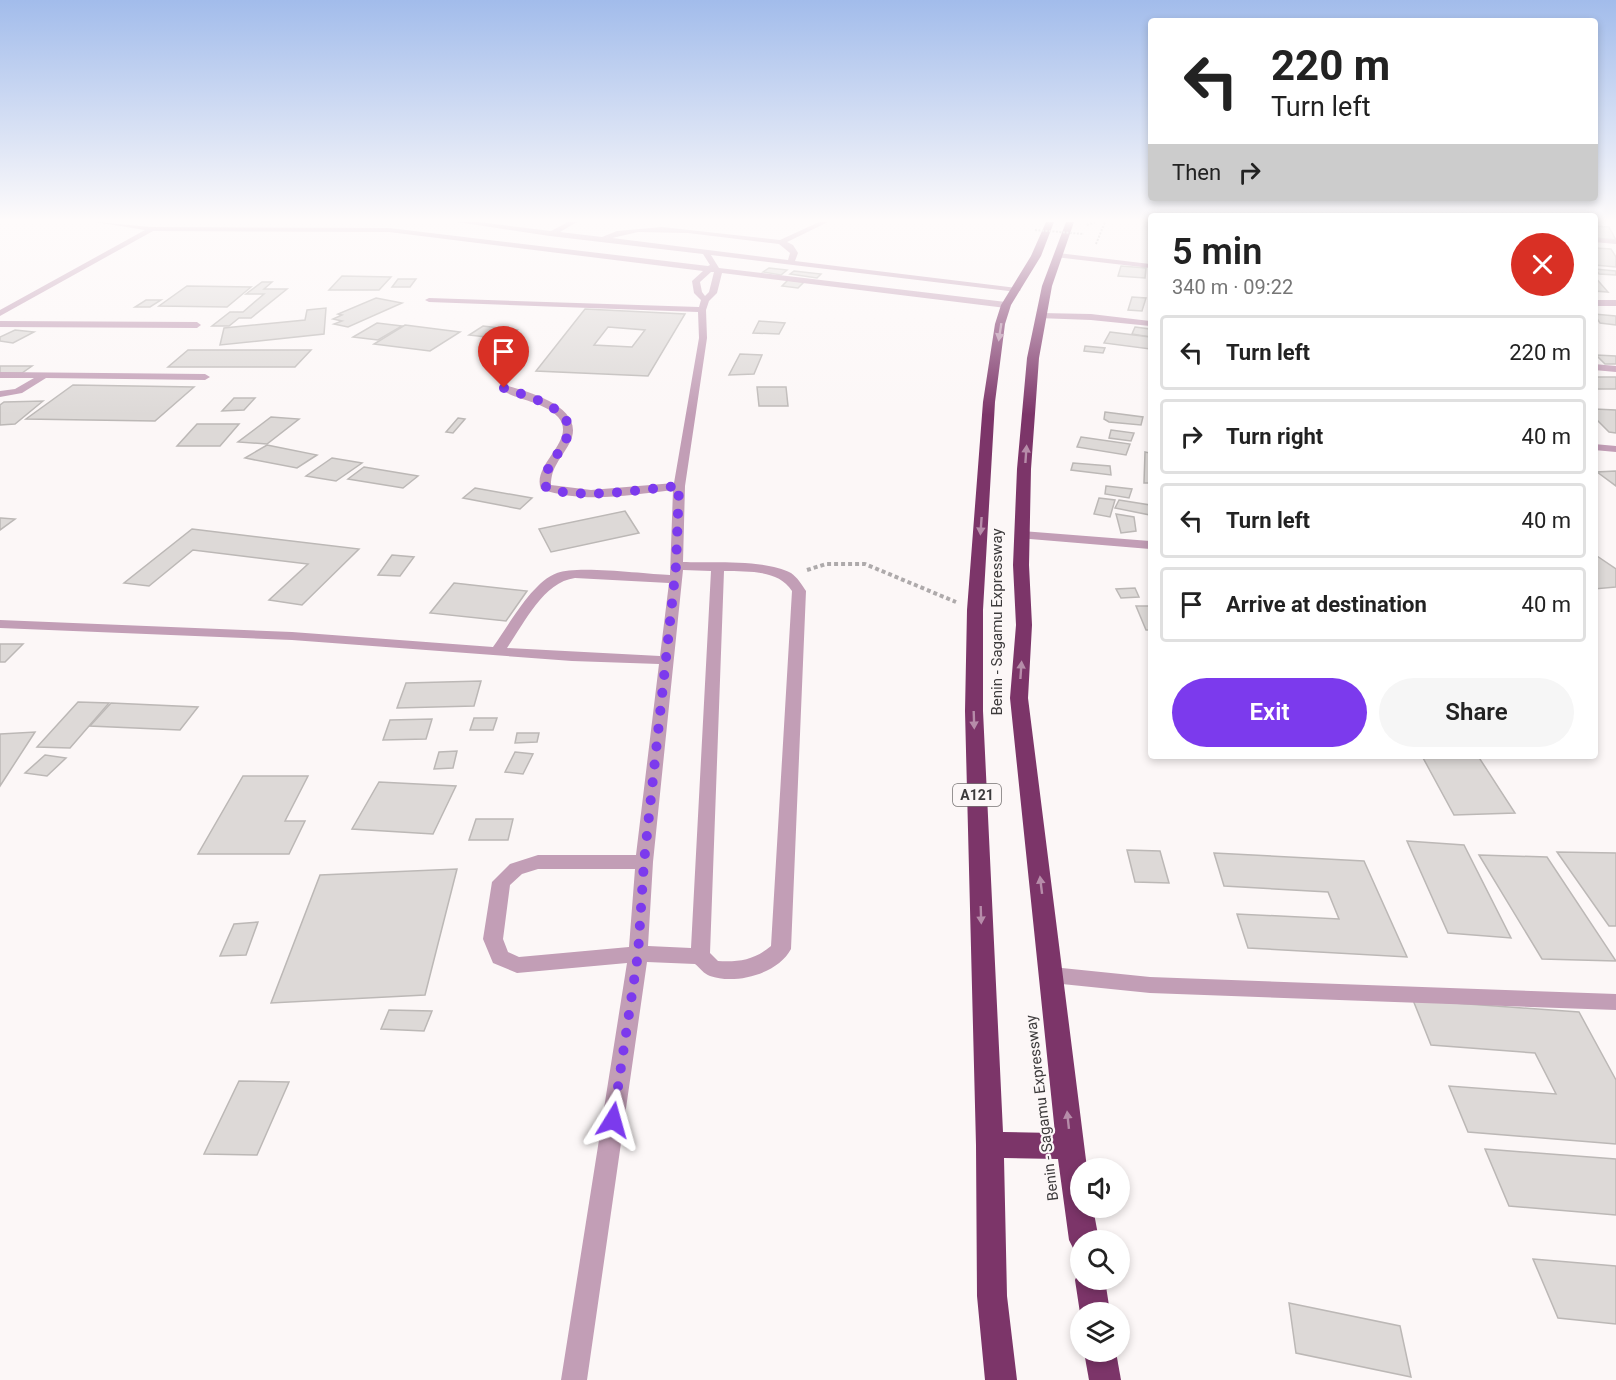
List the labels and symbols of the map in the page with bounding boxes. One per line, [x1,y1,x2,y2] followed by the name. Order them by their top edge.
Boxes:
[995,322,1004,341] one-way arrow
[478,326,529,388] pin
[1021,445,1030,464] one-way arrow
[976,516,986,535] one-way arrow
[988,528,1006,716] street label: Benin - Sagamu Expressway
[1016,661,1025,680] one-way arrow
[970,711,979,730] one-way arrow
[953,784,1001,806] road number: A121
[1037,875,1046,894] one-way arrow
[976,906,985,925] one-way arrow
[1022,1014,1062,1202] street label: Benin - Sagamu Expressway
[581,1088,645,1152] position arrow
[1063,1111,1072,1130] one-way arrow

